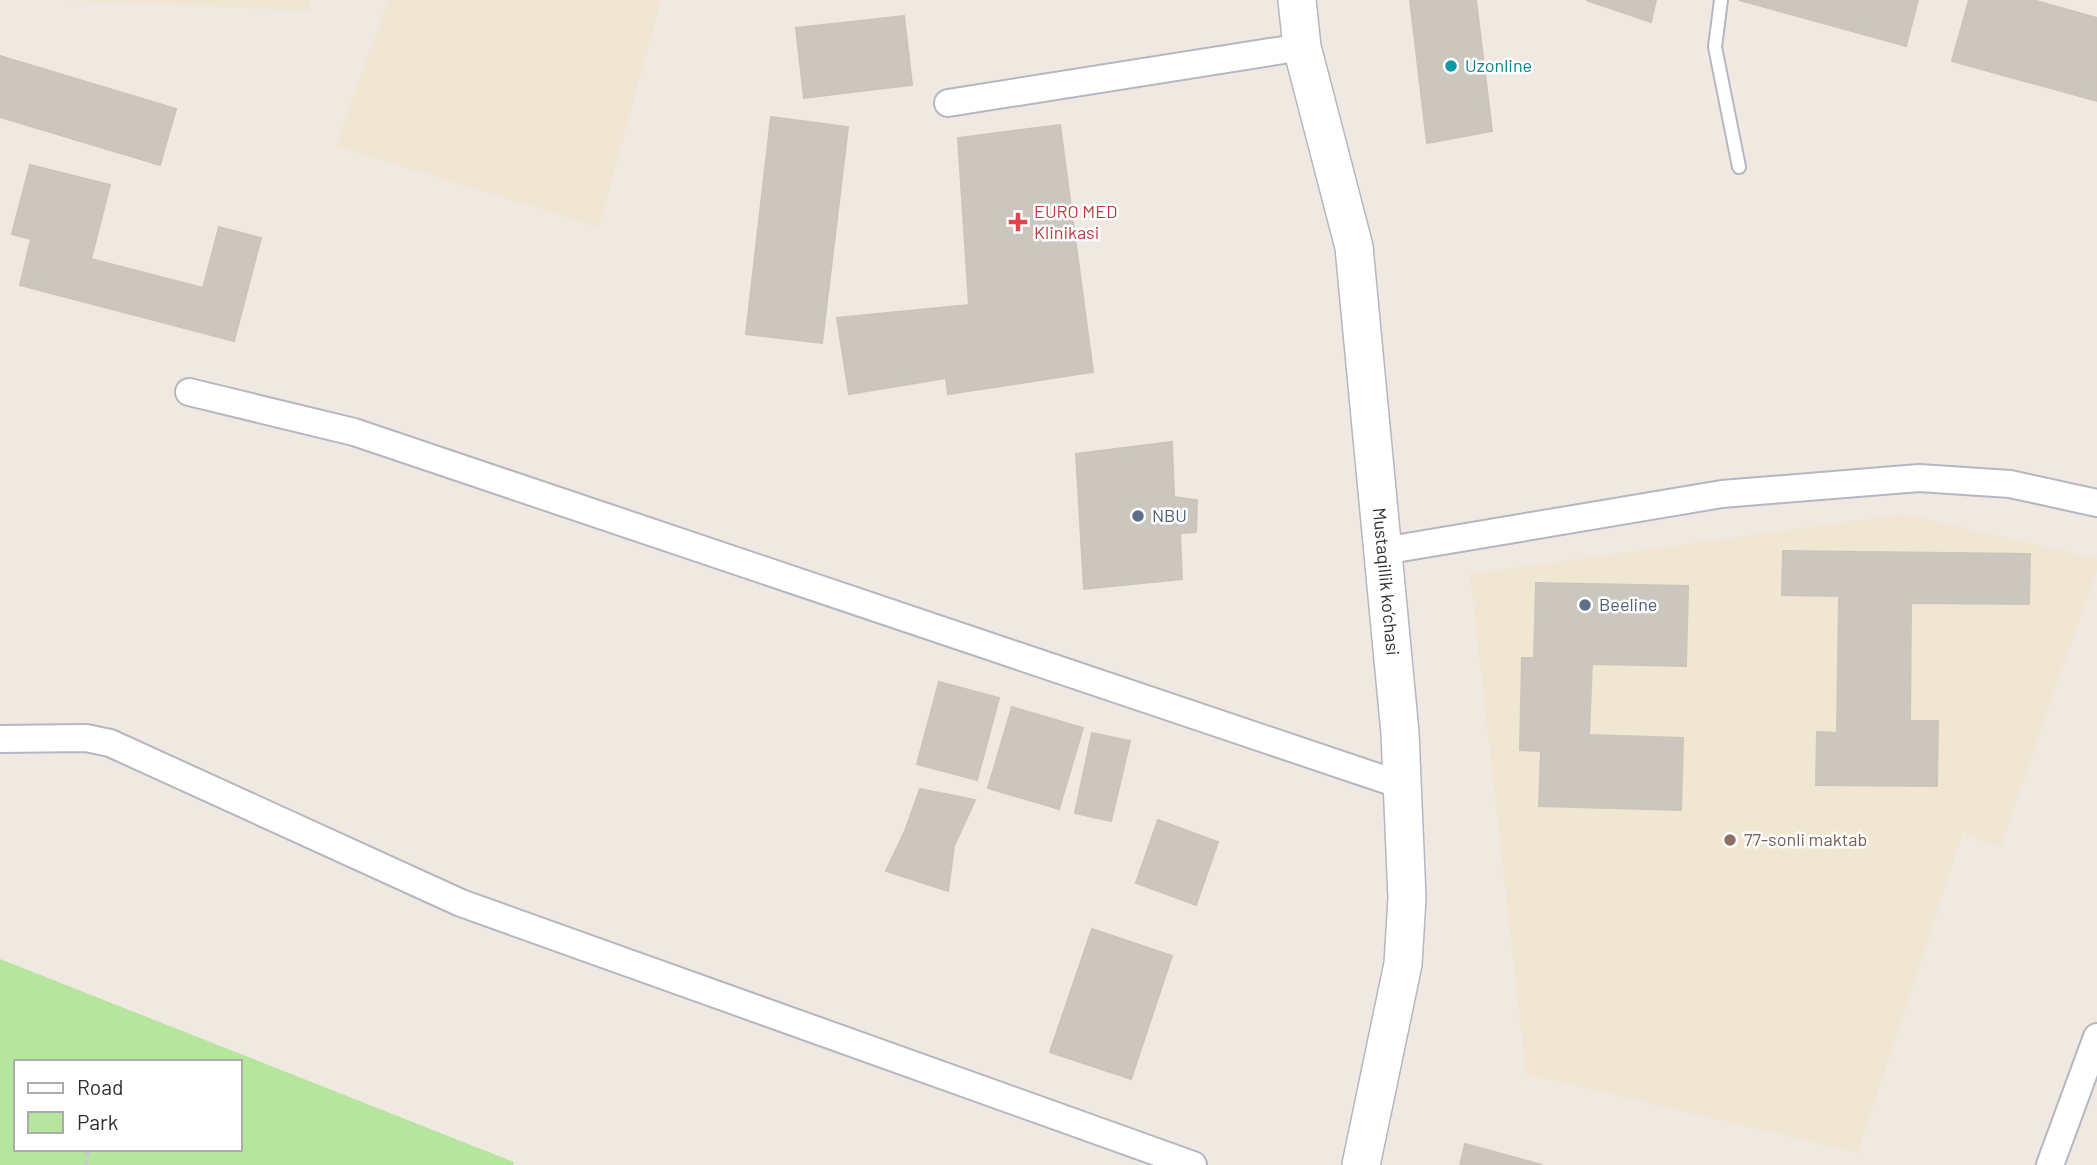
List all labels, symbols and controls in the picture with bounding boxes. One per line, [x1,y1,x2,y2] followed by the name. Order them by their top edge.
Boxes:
[1465,54,1532,76] place label: Uzonline
[1443,58,1459,74] marker: Uzonline
[1034,200,1117,243] place label: EURO MED Klinikasi
[1008,212,1028,232] marker: EURO MED Klinikasi
[1152,504,1187,526] place label: NBU
[1369,506,1405,656] street label: Mustaqillik ko‘chasi
[1130,508,1146,524] marker: NBU
[1599,593,1657,615] place label: Beeline
[1577,597,1593,613] marker: Beeline
[1744,828,1867,850] place label: 77-sonli maktab
[1722,832,1738,848] marker: 77-sonli maktab
[14,1060,242,1151] legend
[77,1074,123,1099] text: Road
[77,1109,118,1134] text: Park

